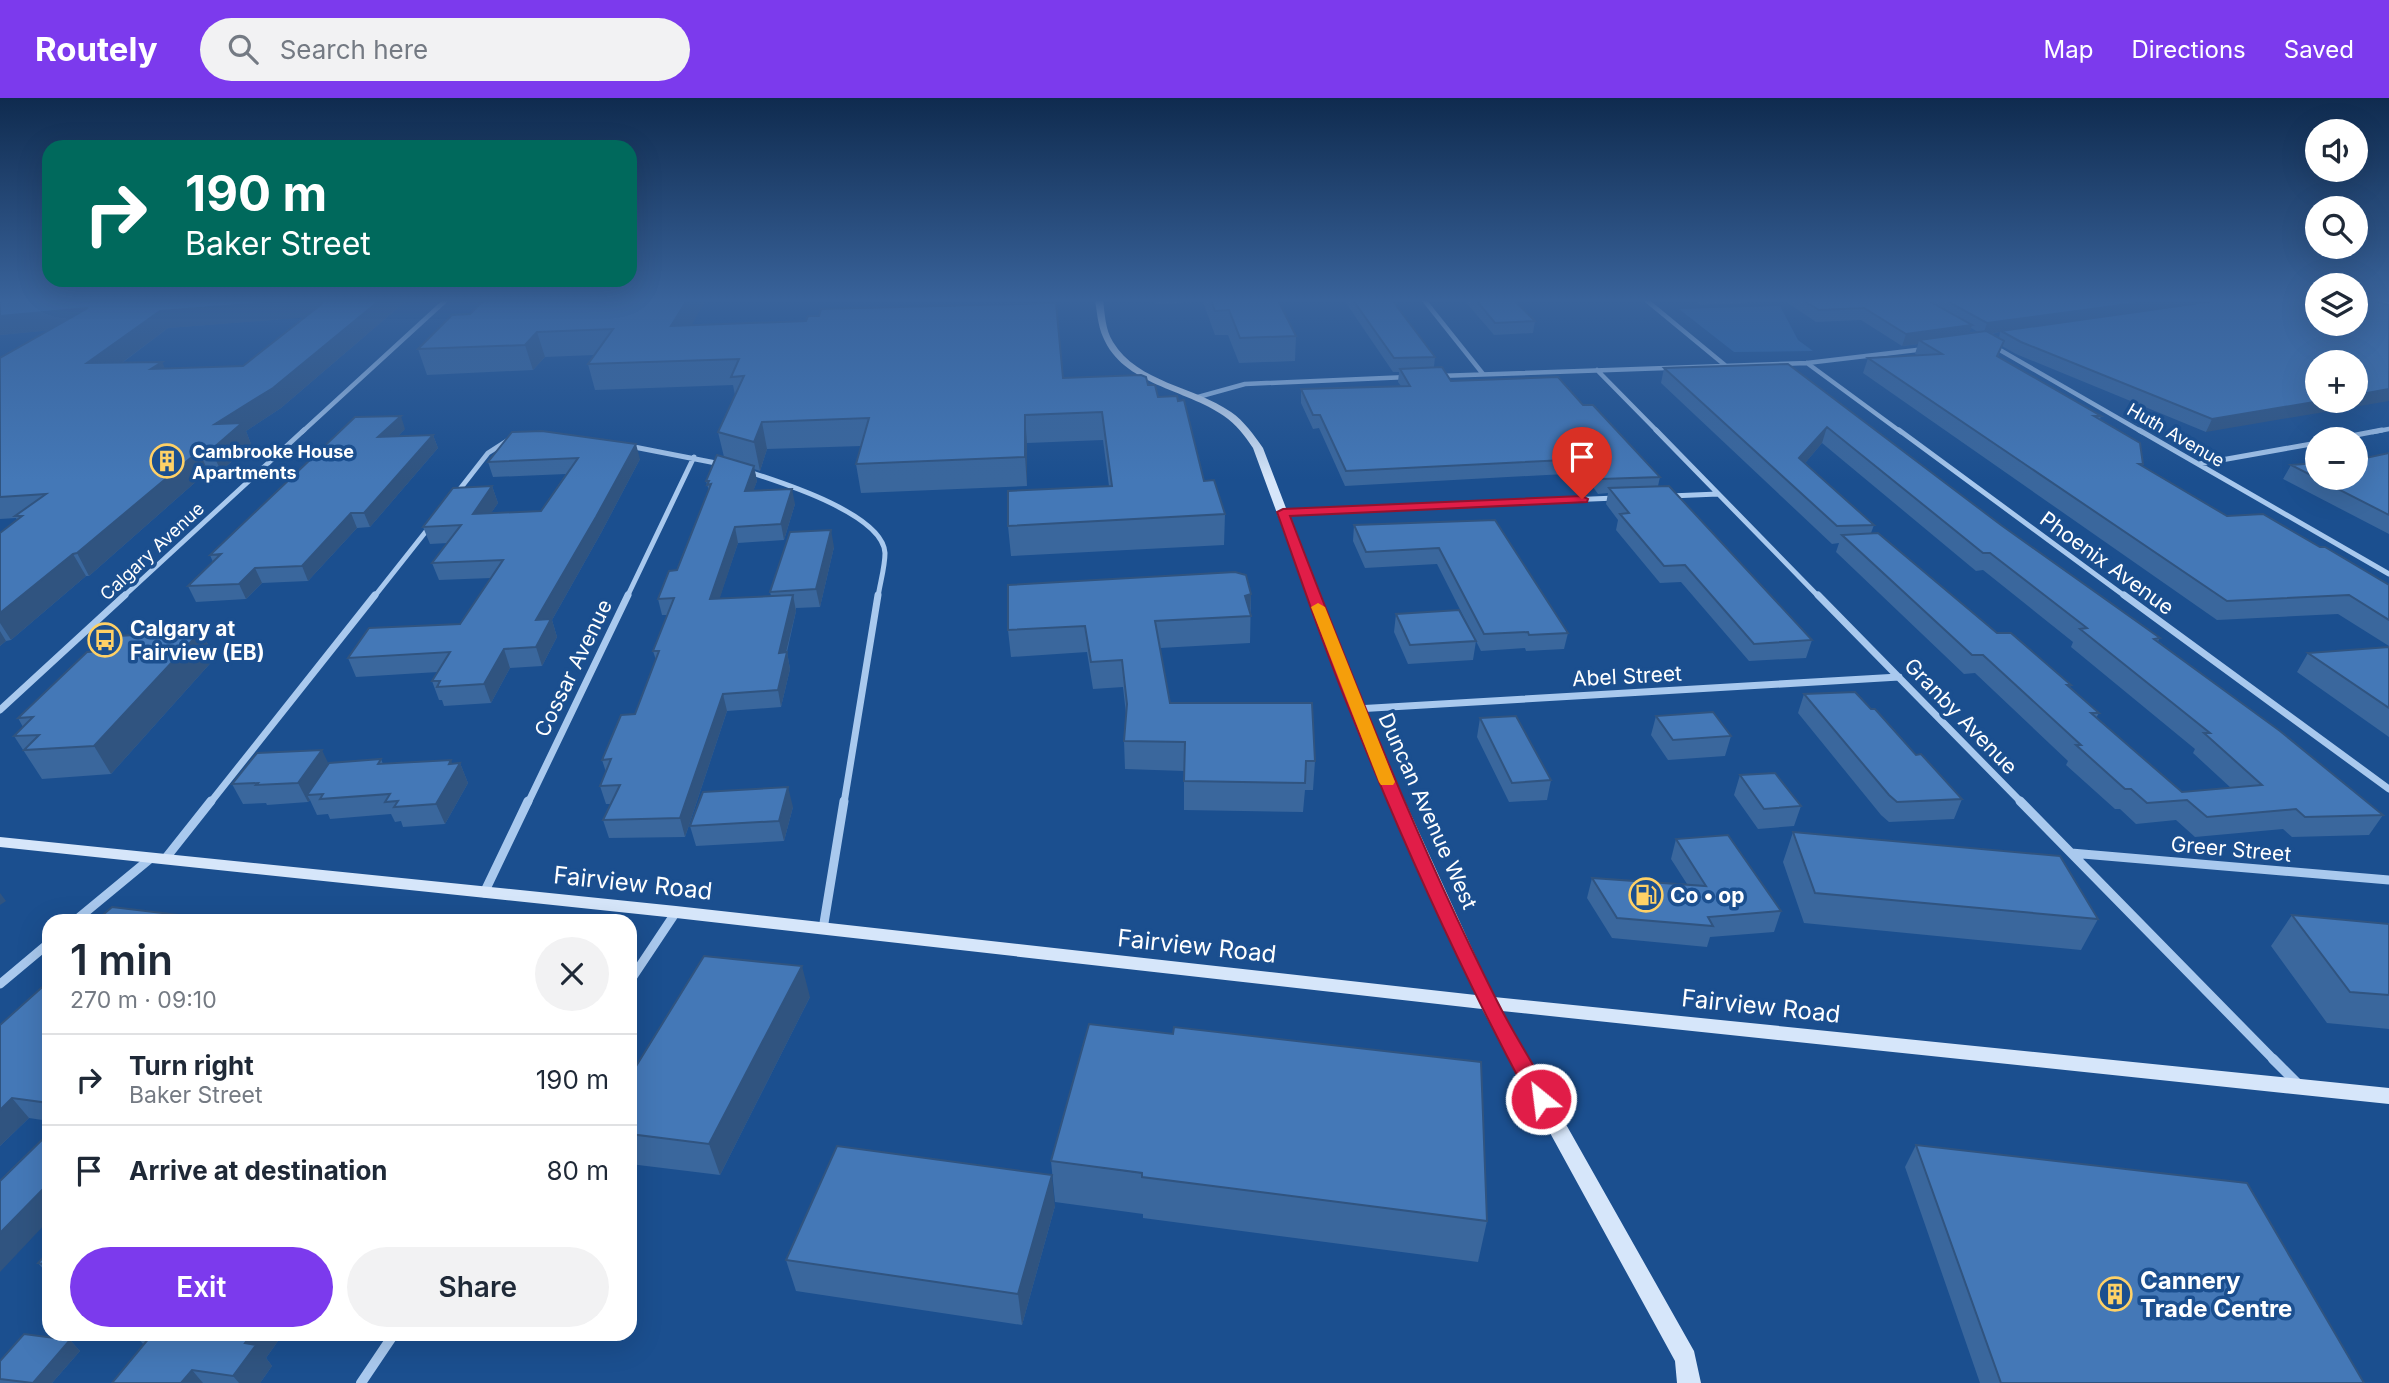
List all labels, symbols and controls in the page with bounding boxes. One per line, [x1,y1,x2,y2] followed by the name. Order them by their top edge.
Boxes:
[200,18,690,81] search box
[35,29,158,69] text: Routely
[224,30,262,68] icon: search
[280,34,428,65] text: Search here
[2044,35,2093,64] text: Map
[2131,35,2246,64] text: Directions
[2284,35,2354,64] text: Saved
[2305,119,2368,490] map controls
[2305,119,2368,182] button: sound
[185,164,327,223] text: 190 m
[70,168,161,259] icon: right
[2305,196,2368,259] button: search
[185,224,371,263] text: Baker Street
[2305,273,2368,336] button: layers
[2305,350,2368,413] button: +
[2124,399,2228,471] street label: Huth Avenue
[1552,427,1612,499] pin
[2305,427,2368,490] button: −
[1563,438,1601,476] icon: arrive
[192,441,354,483] place label: Cambrooke House Apartments
[148,442,186,480] building icon: Cambrooke House Apartments
[96,498,208,604] street label: Calgary Avenue
[2035,506,2179,620] street label: Phoenix Avenue
[529,595,617,741] street label: Cossar Avenue
[130,616,265,665] place label: Calgary at Fairview (EB)
[86,621,124,659] bus stop icon: Calgary at Fairview (EB)
[1899,653,2023,779] street label: Granby Avenue
[1571,661,1683,691] street label: Abel Street
[1374,709,1483,913] street label: Duncan Avenue West
[2170,831,2292,867] street label: Greer Street
[552,860,714,906] street label: Fairview Road
[1627,876,1665,914] fuel station icon: Co • op
[1670,883,1744,908] place label: Co • op
[1116,923,1278,969] street label: Fairview Road
[70,934,173,985] text: 1 min
[535,937,609,1011] button: close
[1680,983,1842,1029] street label: Fairview Road
[70,986,217,1014] text: 270 m · 09:10
[129,1050,254,1081] text: Turn right
[70,1061,108,1099] icon: right
[1504,1062,1578,1136] position arrow
[536,1064,609,1095] text: 190 m
[129,1081,263,1109] text: Baker Street
[70,1152,108,1190] icon: arrive
[129,1155,388,1186] text: Arrive at destination
[546,1155,609,1186] text: 80 m
[70,1247,333,1327] button: Exit
[347,1247,609,1327] button: Share
[2140,1266,2292,1323] place label: Cannery Trade Centre
[2096,1275,2134,1313] building icon: Cannery Trade Centre

